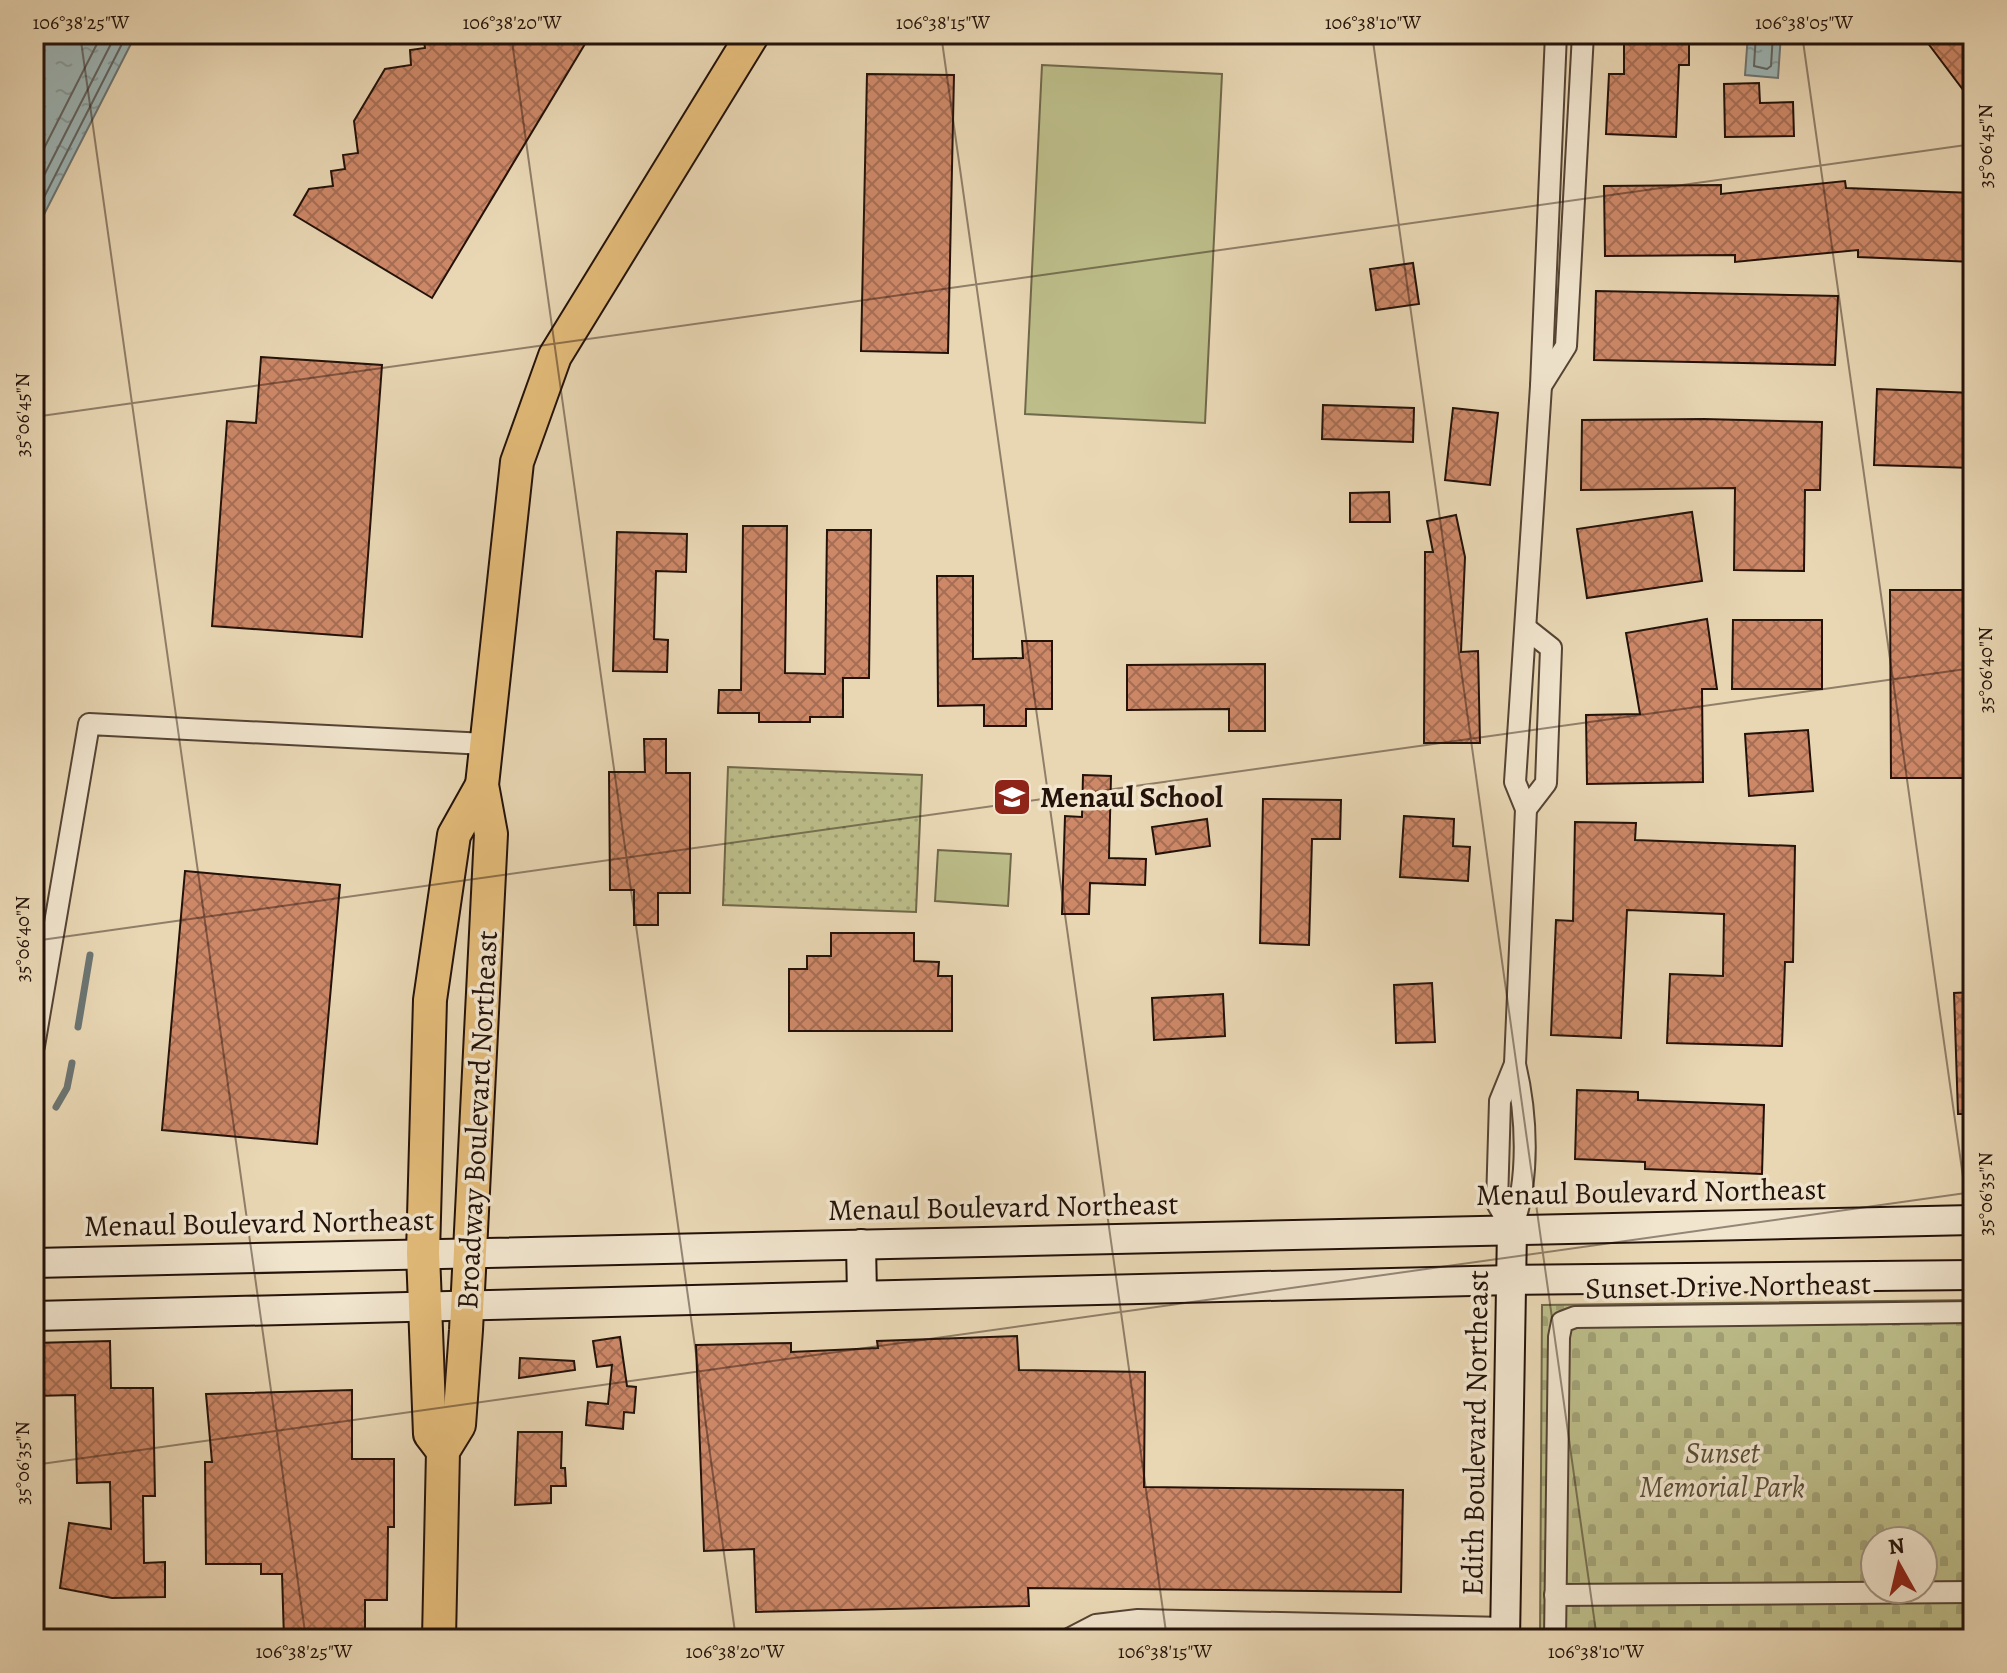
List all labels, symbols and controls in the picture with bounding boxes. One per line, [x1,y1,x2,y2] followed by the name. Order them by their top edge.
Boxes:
[32,9,130,36] text: 106°38'25"W
[462,9,562,36] text: 106°38'20"W
[896,9,991,36] text: 106°38'15"W
[1325,9,1422,36] text: 106°38'10"W
[1755,9,1853,36] text: 106°38'05"W
[1972,104,1999,188] text: 35°06'45"N
[9,373,36,457] text: 35°06'45"N
[1972,627,1999,713] text: 35°06'40"N
[991,776,1033,818] school or university icon: Menaul School
[1040,777,1223,817] place label: Menaul School
[9,896,36,982] text: 35°06'40"N
[447,929,507,1311] street label: Broadway Boulevard Northeast
[1972,1152,1999,1236] text: 35°06'35"N
[1475,1169,1827,1215] street label: Menaul Boulevard Northeast
[827,1184,1179,1230] street label: Menaul Boulevard Northeast
[83,1200,435,1246] street label: Menaul Boulevard Northeast
[1585,1264,1871,1308] street label: Sunset Drive Northeast
[1452,1270,1498,1596] street label: Edith Boulevard Northeast
[9,1421,36,1505] text: 35°06'35"N
[1639,1433,1805,1507] park label: Sunset Memorial Park
[1859,1525,1939,1605] north arrow
[1886,1530,1906,1562] text: N
[255,1638,353,1665] text: 106°38'25"W
[685,1638,785,1665] text: 106°38'20"W
[1118,1638,1213,1665] text: 106°38'15"W
[1548,1638,1645,1665] text: 106°38'10"W

